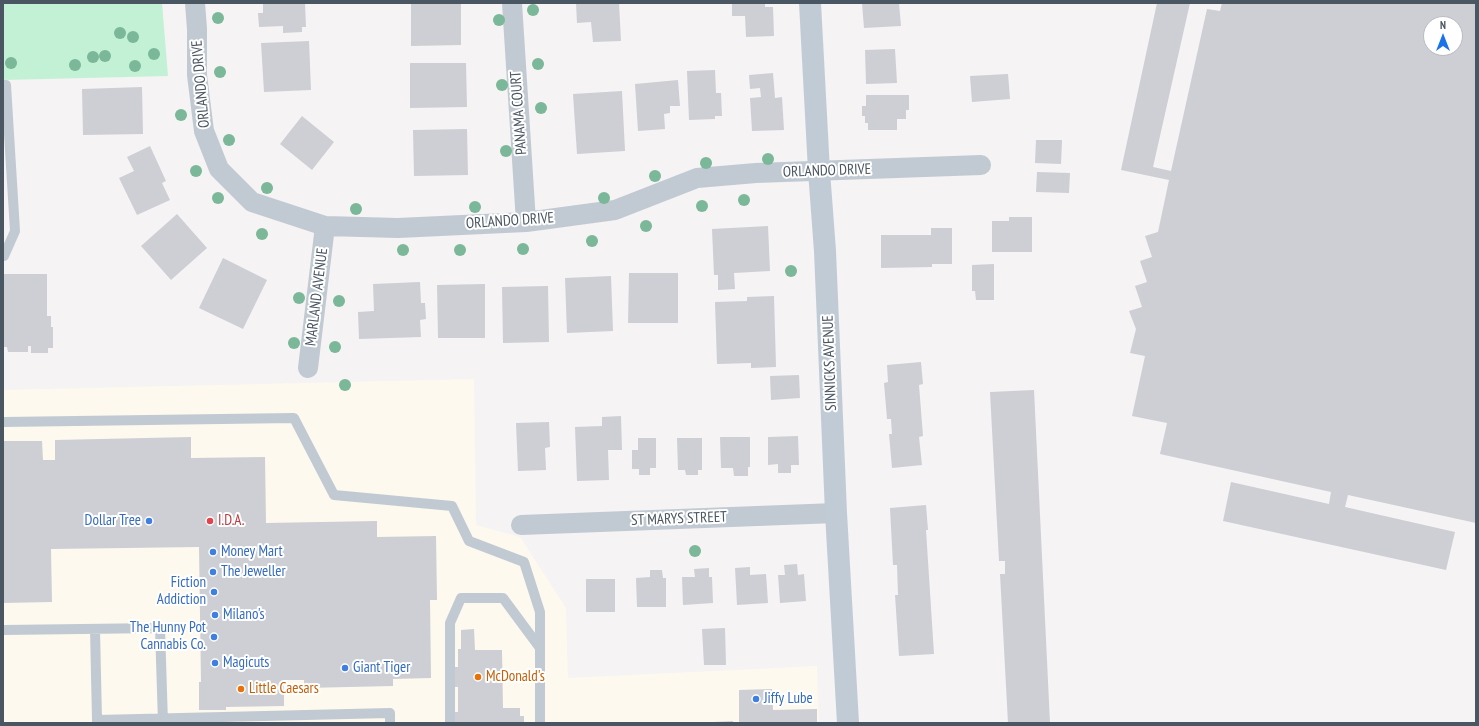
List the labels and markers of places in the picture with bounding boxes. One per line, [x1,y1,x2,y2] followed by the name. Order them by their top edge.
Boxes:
[85,512,141,530] place label: Dollar Tree
[218,512,244,530] place label: I.D.A.
[144,516,154,526] marker: Dollar Tree
[205,516,215,526] marker: I.D.A.
[221,543,283,561] place label: Money Mart
[208,547,218,557] marker: Money Mart
[221,563,286,581] place label: The Jeweller
[208,567,218,577] marker: The Jeweller
[157,574,206,609] place label: Fiction Addiction
[209,587,219,597] marker: Fiction Addiction
[223,606,265,624] place label: Milano's
[210,610,220,620] marker: Milano's
[130,619,206,654] place label: The Hunny Pot Cannabis Co.
[209,632,219,642] marker: The Hunny Pot Cannabis Co.
[223,654,269,672] place label: Magicuts
[210,658,220,668] marker: Magicuts
[353,659,410,677] place label: Giant Tiger
[340,663,350,673] marker: Giant Tiger
[486,668,545,686] place label: McDonald's
[473,672,483,682] marker: McDonald's
[249,680,319,698] place label: Little Caesars
[236,684,246,694] marker: Little Caesars
[764,690,813,708] place label: Jiffy Lube
[751,694,761,704] marker: Jiffy Lube

